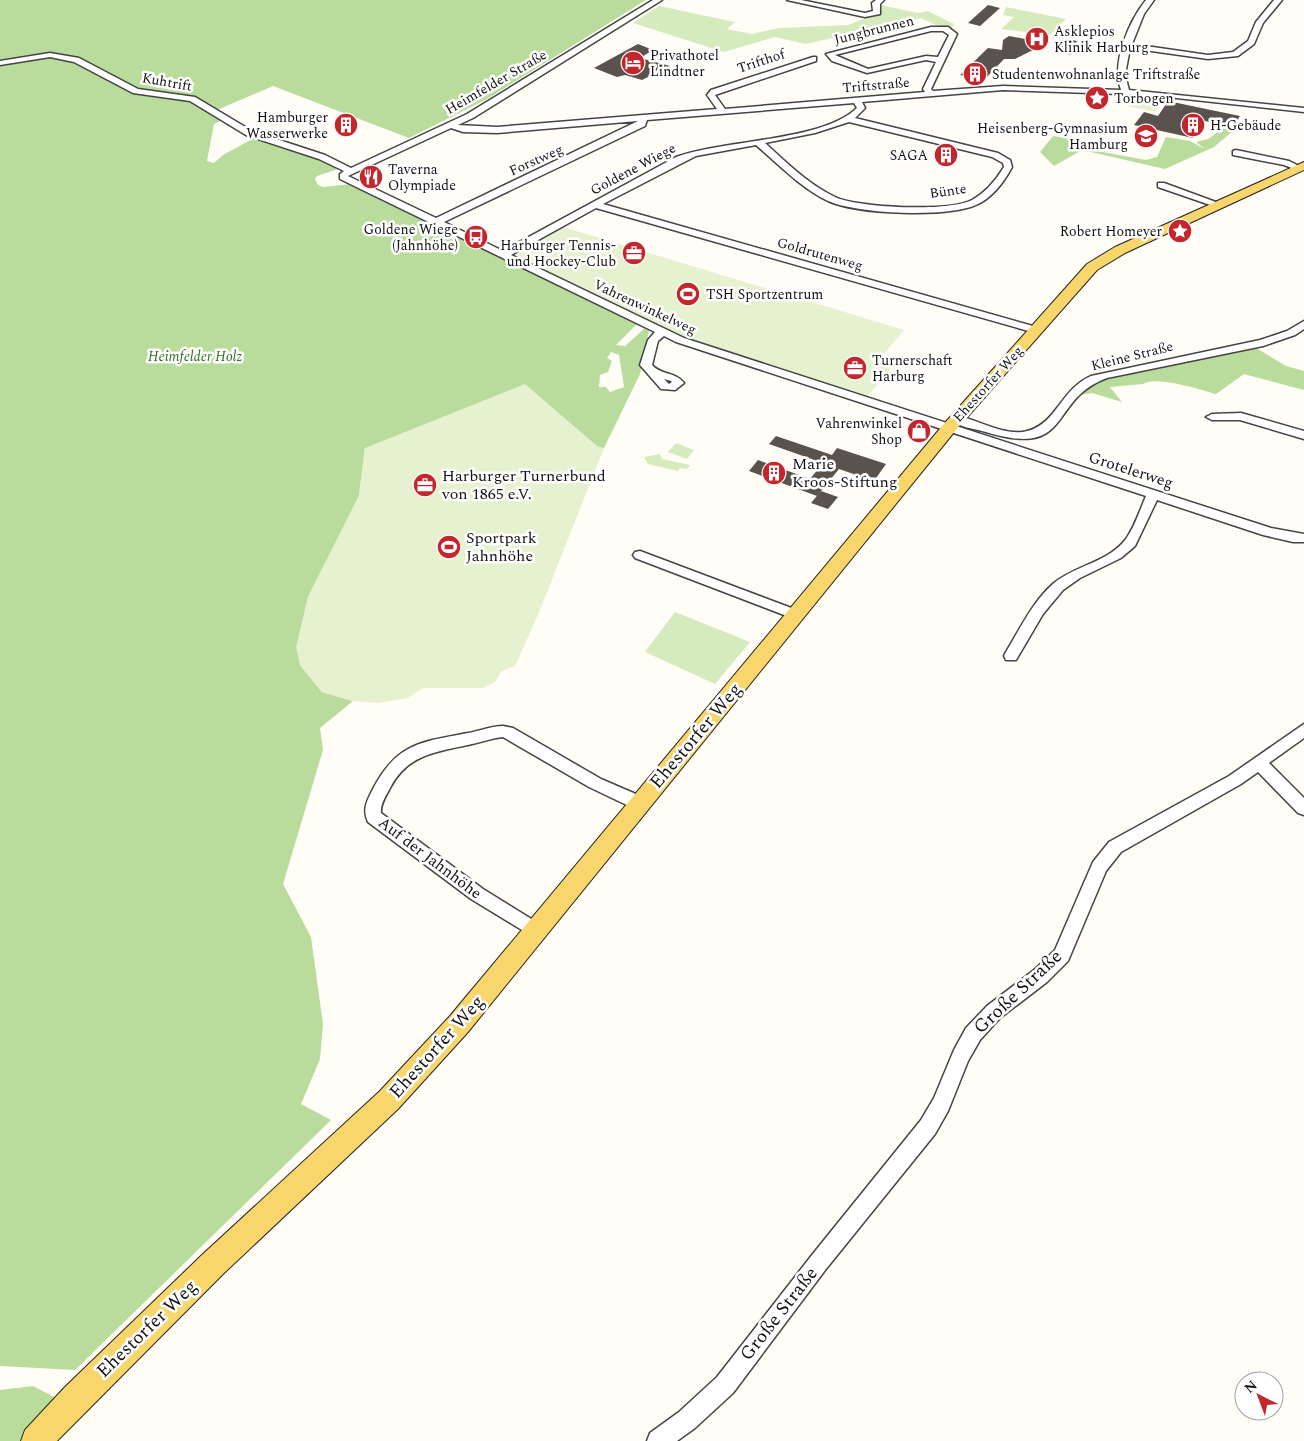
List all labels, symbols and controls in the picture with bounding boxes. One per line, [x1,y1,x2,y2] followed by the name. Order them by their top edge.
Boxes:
[832,10,916,50] street label: Jungbrunnen
[1054,21,1149,58] place label: Asklepios Klinik Harburg
[1024,26,1050,52] hospital icon: Asklepios Klinik Harburg
[734,43,789,79] street label: Trifthof
[441,44,551,120] street label: Heimfelder Straße
[650,45,719,82] place label: Privathotel Lindtner
[620,50,646,76] hotel icon: Privathotel Lindtner
[962,61,988,87] building icon: Studentenwohnanlage Triftstraße
[992,64,1201,85] place label: Studentenwohnanlage Triftstraße
[140,67,194,97] street label: Kuhtrift
[841,72,911,98] street label: Triftstraße
[1084,85,1110,111] place icon: Torbogen
[1114,88,1174,109] place label: Torbogen
[246,107,328,144] place label: Hamburger Wasserwerke
[333,112,359,138] building icon: Hamburger Wasserwerke
[1180,112,1206,138] building icon: H-Gebäude
[1210,115,1282,136] place label: H-Gebäude
[977,118,1128,155] place label: Heisenberg-Gymnasium Hamburg
[1133,123,1159,149] school or university icon: Heisenberg-Gymnasium Hamburg
[586,137,680,200] street label: Goldene Wiege
[506,139,566,181] street label: Forstweg
[933,142,959,168] building icon: SAGA
[890,145,928,166] place label: SAGA
[388,159,456,196] place label: Taverna Olympiade
[358,164,384,190] restaurant icon: Taverna Olympiade
[928,178,968,204] street label: Bünte
[1167,218,1193,244] place icon: Robert Homeyer
[364,219,458,256] place label: Goldene Wiege (Jahnhöhe)
[1060,221,1162,242] place label: Robert Homeyer
[463,224,489,250] bus stop icon: Goldene Wiege (Jahnhöhe)
[775,232,865,276] street label: Goldrutenweg
[500,235,616,272] place label: Harburger Tennis- und Hockey-Club
[621,240,647,266] office icon: Harburger Tennis- und Hockey-Club
[590,274,700,340] street label: Vahrenwinkelweg
[675,281,701,307] sports icon: TSH Sportzentrum
[706,284,823,305] place label: TSH Sportzentrum
[1089,336,1175,376] street label: Kleine Straße
[948,341,1028,427] street label: Ehestorfer Weg
[148,346,242,367] park label: Heimfelder Holz
[872,350,953,387] place label: Turnerschaft Harburg
[842,355,868,381] office icon: Turnerschaft Harburg
[816,413,902,450] place label: Vahrenwinkel Shop
[906,418,932,444] shop icon: Vahrenwinkel Shop
[1085,445,1177,495] street label: Grotelerweg
[792,452,898,494] place label: Marie Kroos-Stiftung
[761,460,787,486] building icon: Marie Kroos-Stiftung
[441,464,606,506] place label: Harburger Turnerbund von 1865 e.V.
[412,472,438,498] office icon: Harburger Turnerbund von 1865 e.V.
[466,526,537,568] place label: Sportpark Jahnhöhe
[436,534,462,560] sports icon: Sportpark Jahnhöhe
[643,676,749,796] street label: Ehestorfer Weg
[373,811,487,905] street label: Auf der Jahnhöhe
[967,943,1069,1041] street label: Große Straße
[382,989,492,1105] street label: Ehestorfer Weg
[733,1261,825,1367] street label: Große Straße
[90,1273,204,1385] street label: Ehestorfer Weg
[1234,1371,1284,1421] north arrow
[1239,1375,1262,1398] text: N

